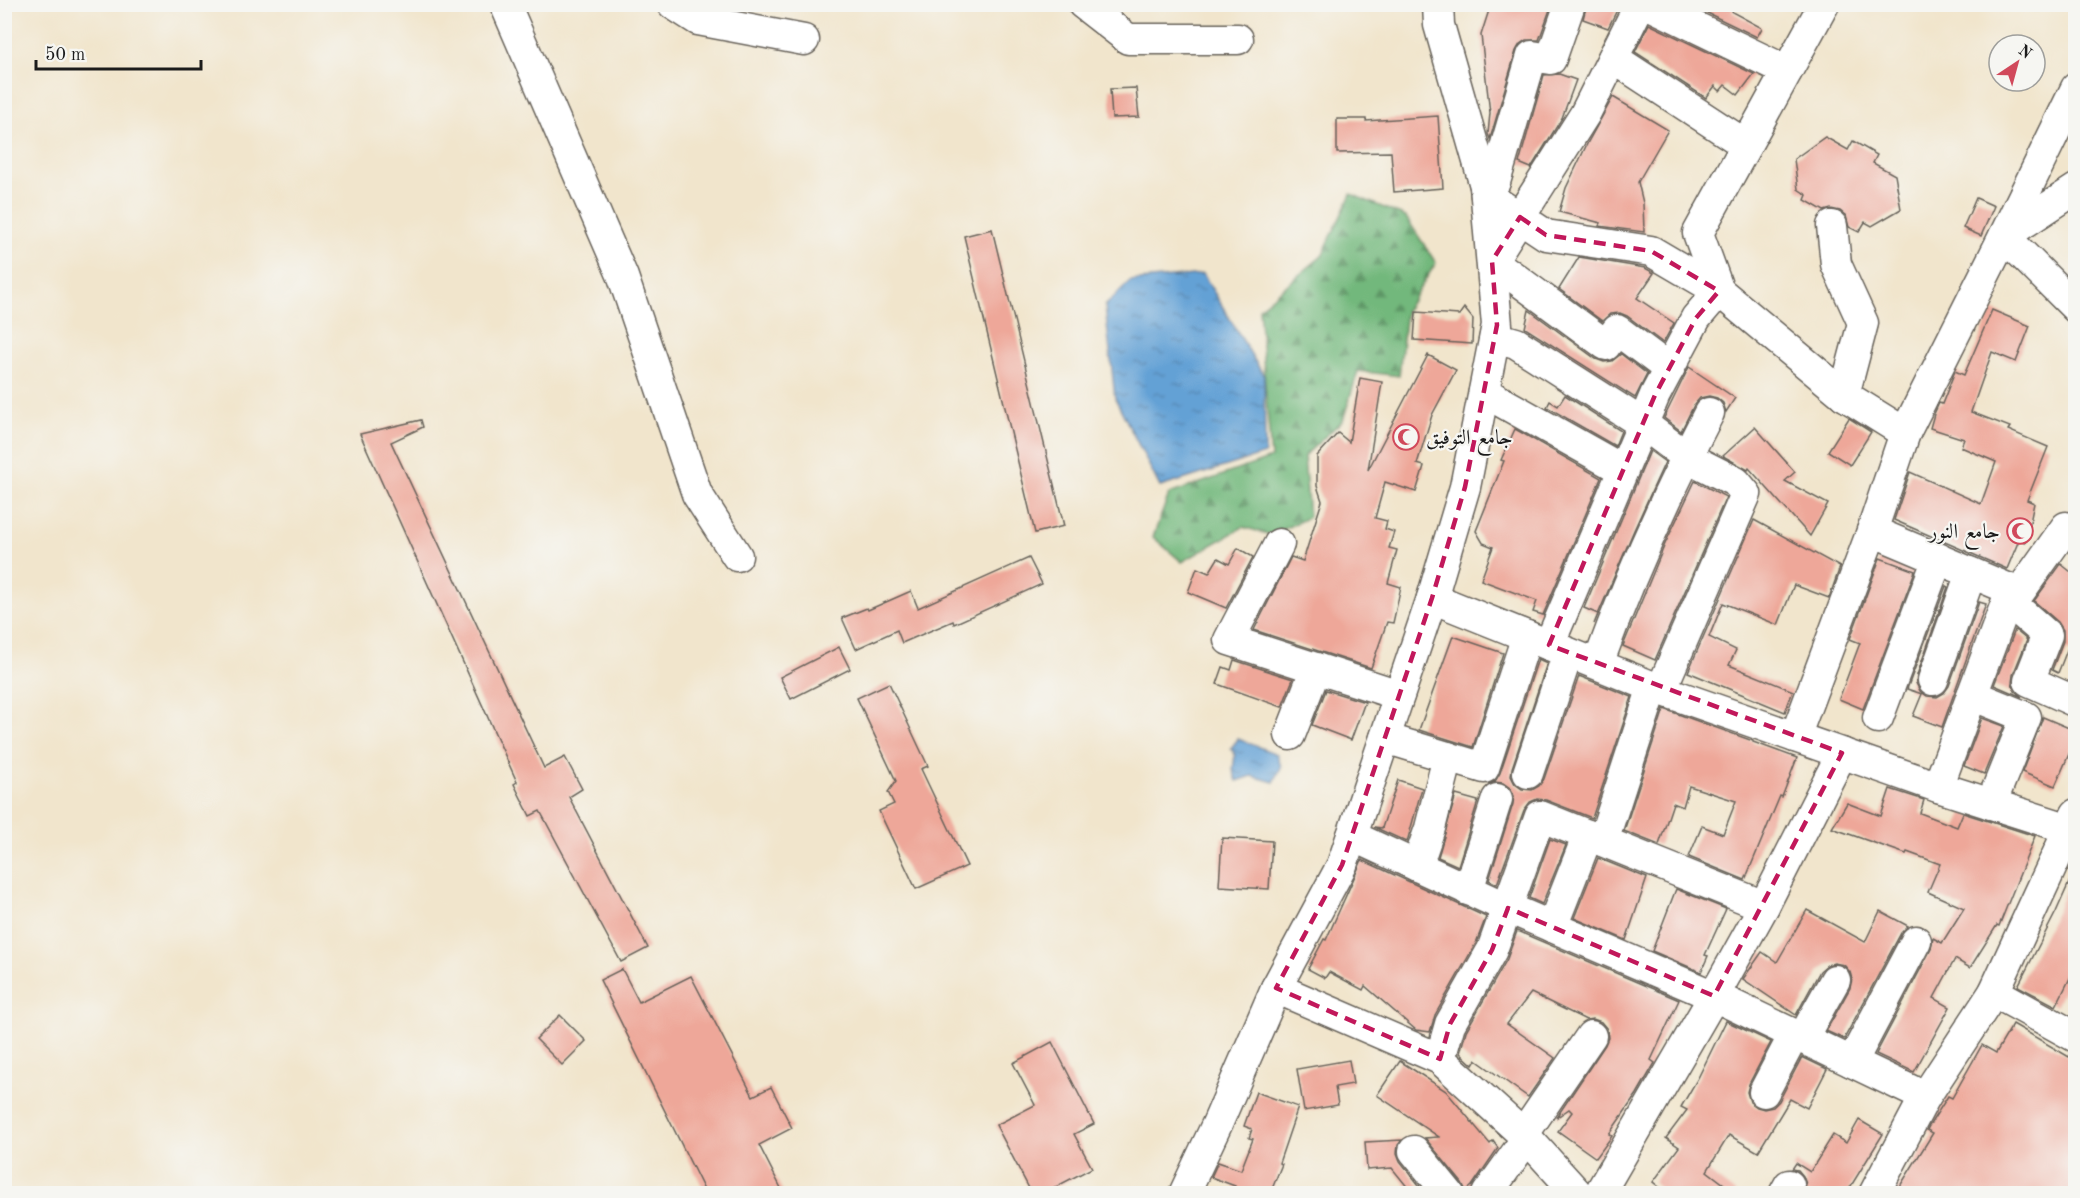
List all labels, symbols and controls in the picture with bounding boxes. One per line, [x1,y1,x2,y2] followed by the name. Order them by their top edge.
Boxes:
[36,33,201,71] scale bar
[1987,33,2047,93] north arrow
[2015,42,2035,63] text: N
[45,46,85,64] text: 50 m
[1391,422,1421,452] mosque icon: جامع التوفيق
[1426,428,1513,456] place label: جامع التوفيق
[2005,516,2035,546] mosque icon: جامع النور
[1927,522,2000,550] place label: جامع النور

